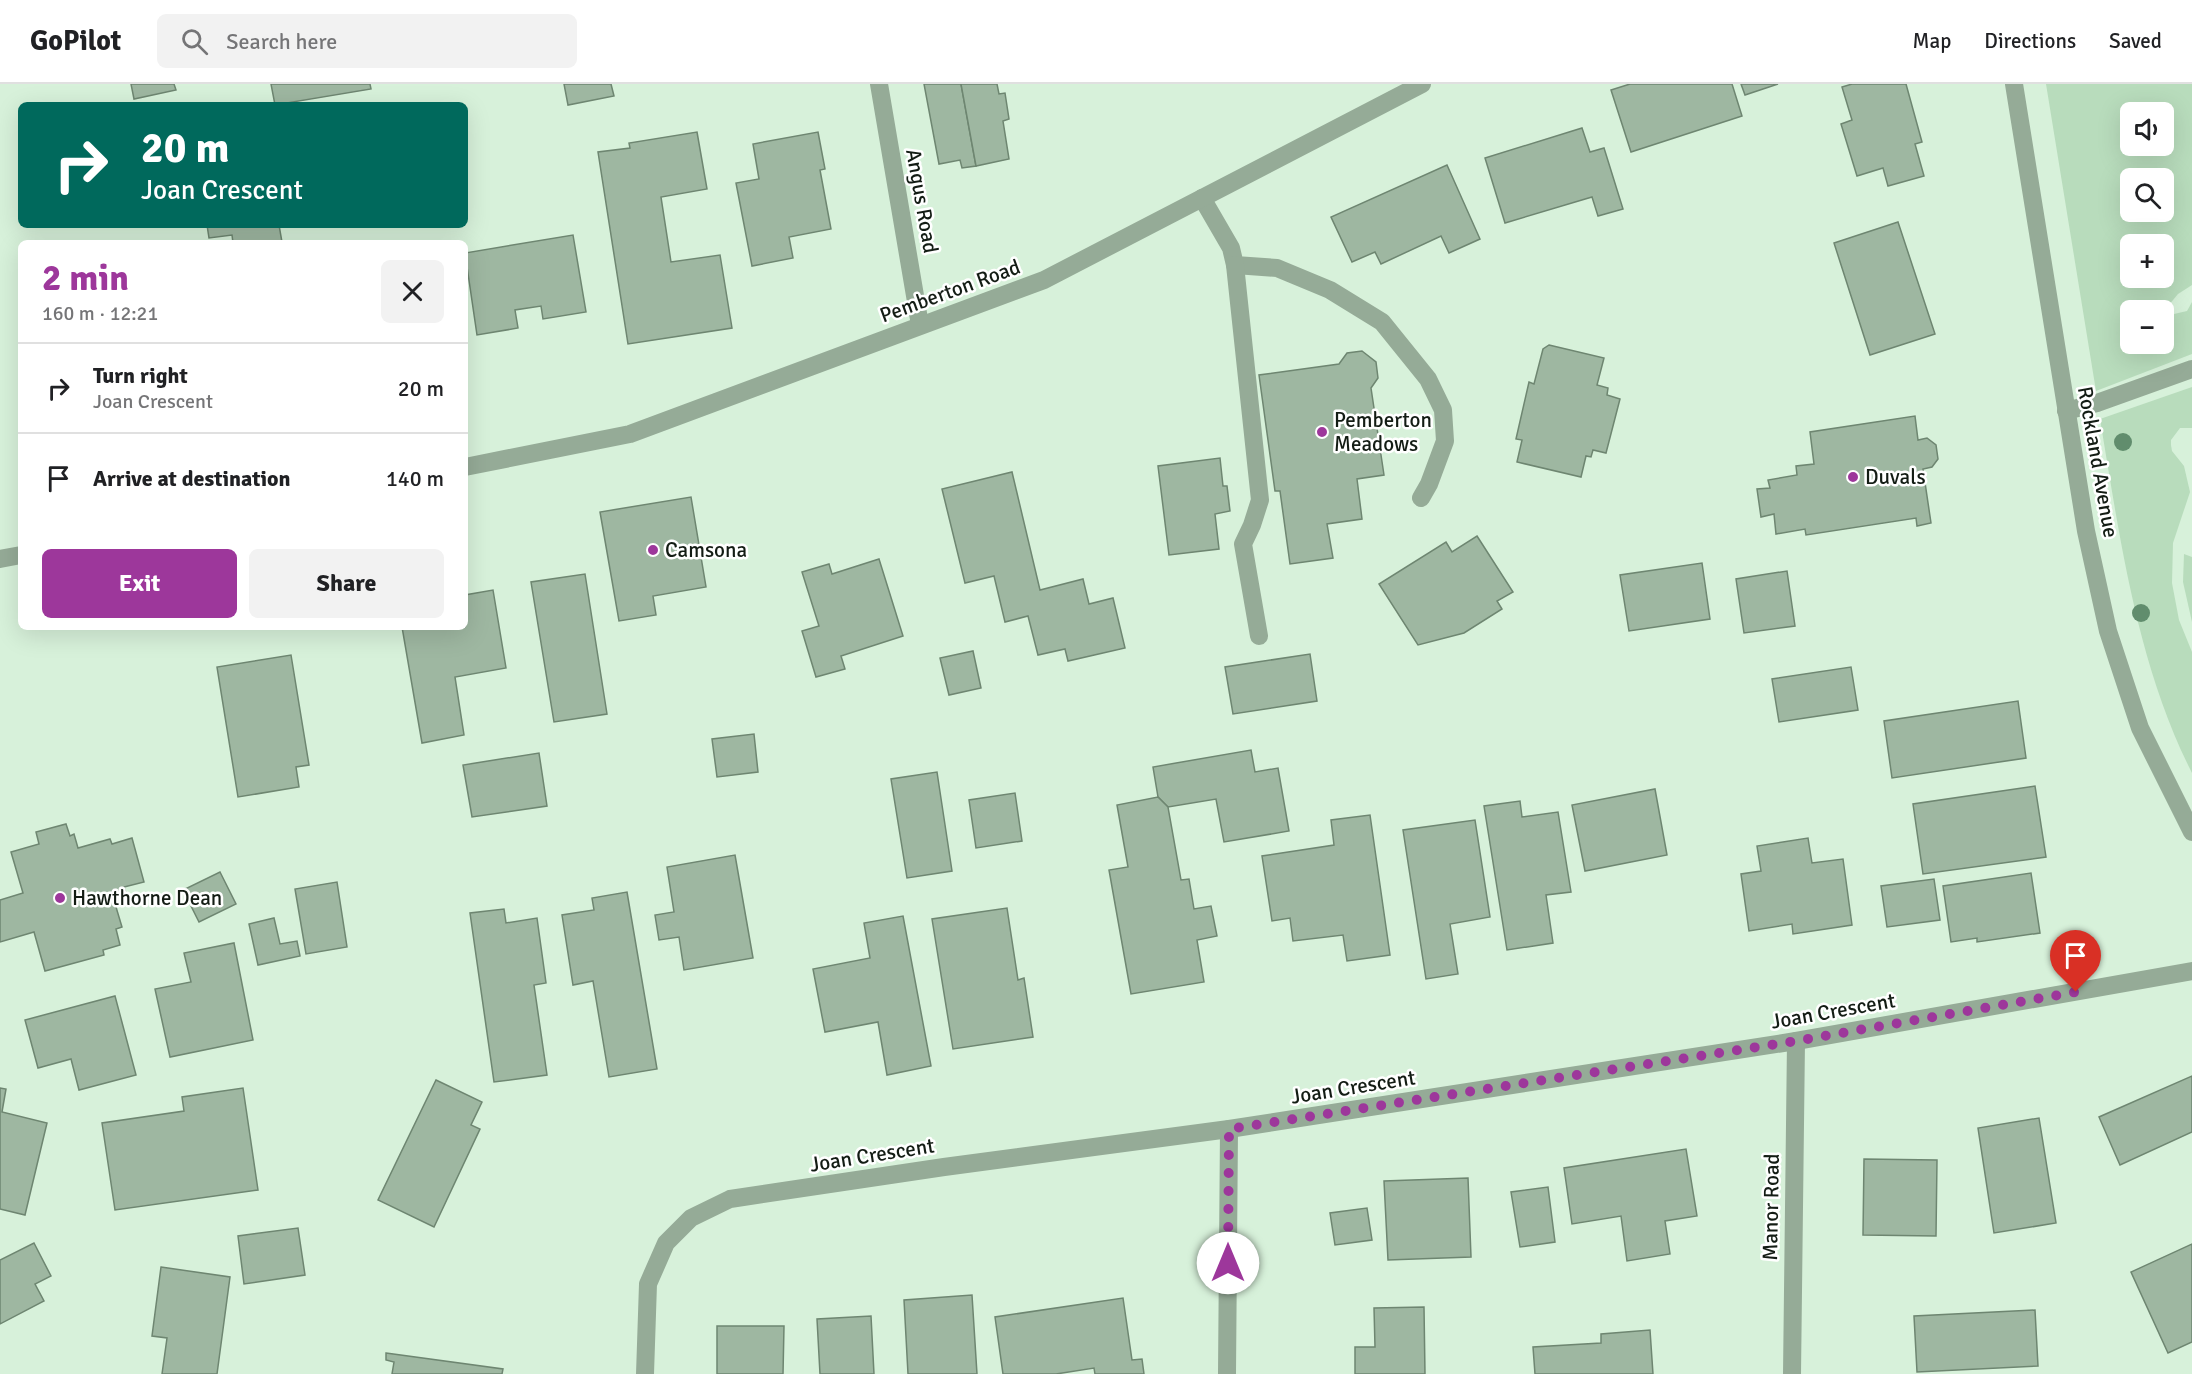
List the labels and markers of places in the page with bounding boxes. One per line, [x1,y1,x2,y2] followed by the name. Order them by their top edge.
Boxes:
[1334,407,1432,457] place label: Pemberton Meadows
[1315,425,1329,439] marker: Pemberton Meadows
[1865,464,1926,490] place label: Duvals
[1846,470,1860,484] marker: Duvals
[665,537,747,563] place label: Camsona
[646,543,660,557] marker: Camsona
[72,885,222,911] place label: Hawthorne Dean
[53,891,67,905] marker: Hawthorne Dean
[2050,930,2101,992] pin

